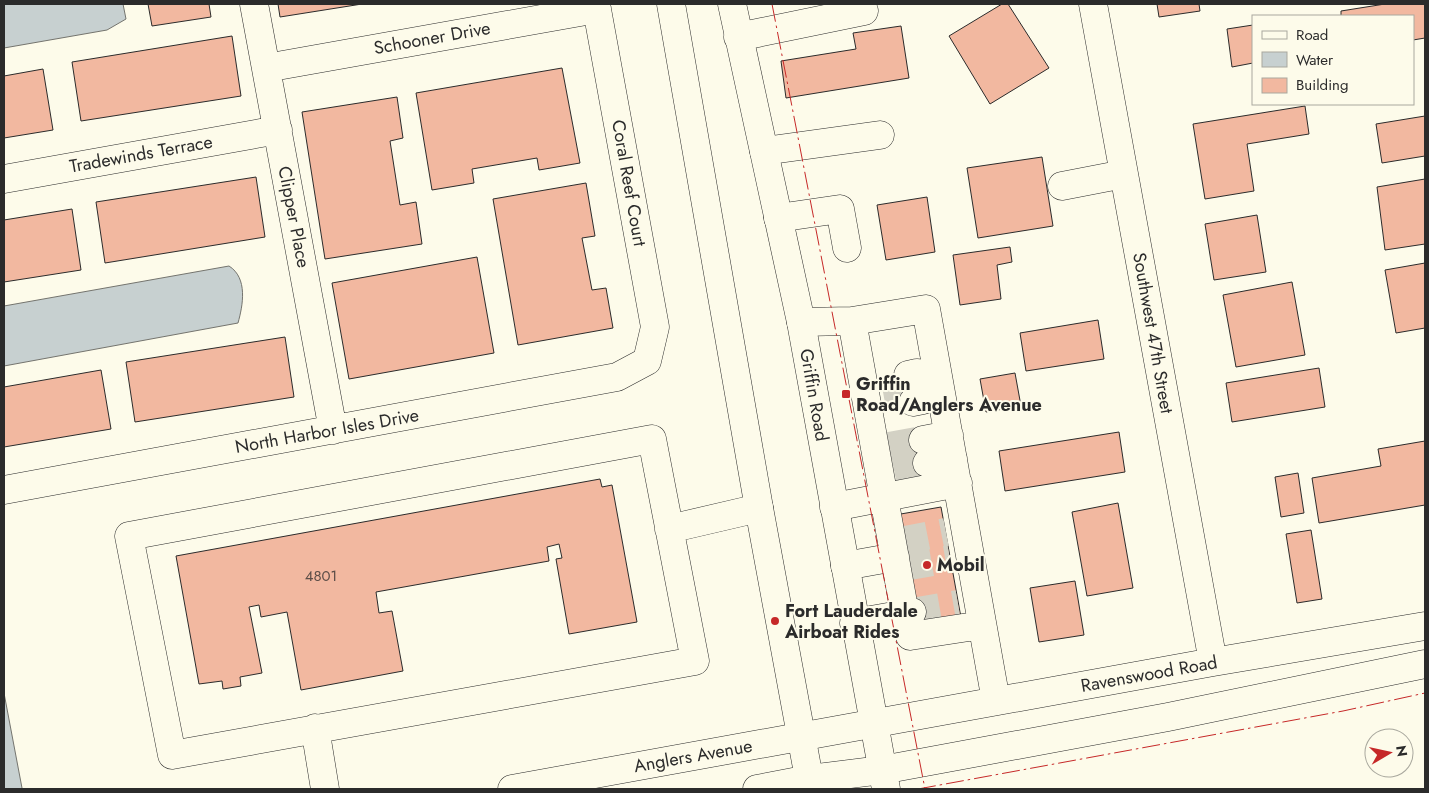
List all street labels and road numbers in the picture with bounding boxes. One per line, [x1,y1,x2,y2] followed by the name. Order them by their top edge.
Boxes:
[372,15,492,61] street label: Schooner Drive
[605,118,653,249] street label: Coral Reef Court
[67,129,215,179] street label: Tradewinds Terrace
[271,164,317,270] street label: Clipper Place
[1126,250,1180,416] street label: Southwest 47th Street
[793,347,835,443] street label: Griffin Road
[233,402,421,460] street label: North Harbor Isles Drive
[1079,649,1219,699] street label: Ravenswood Road
[632,733,754,779] street label: Anglers Avenue

